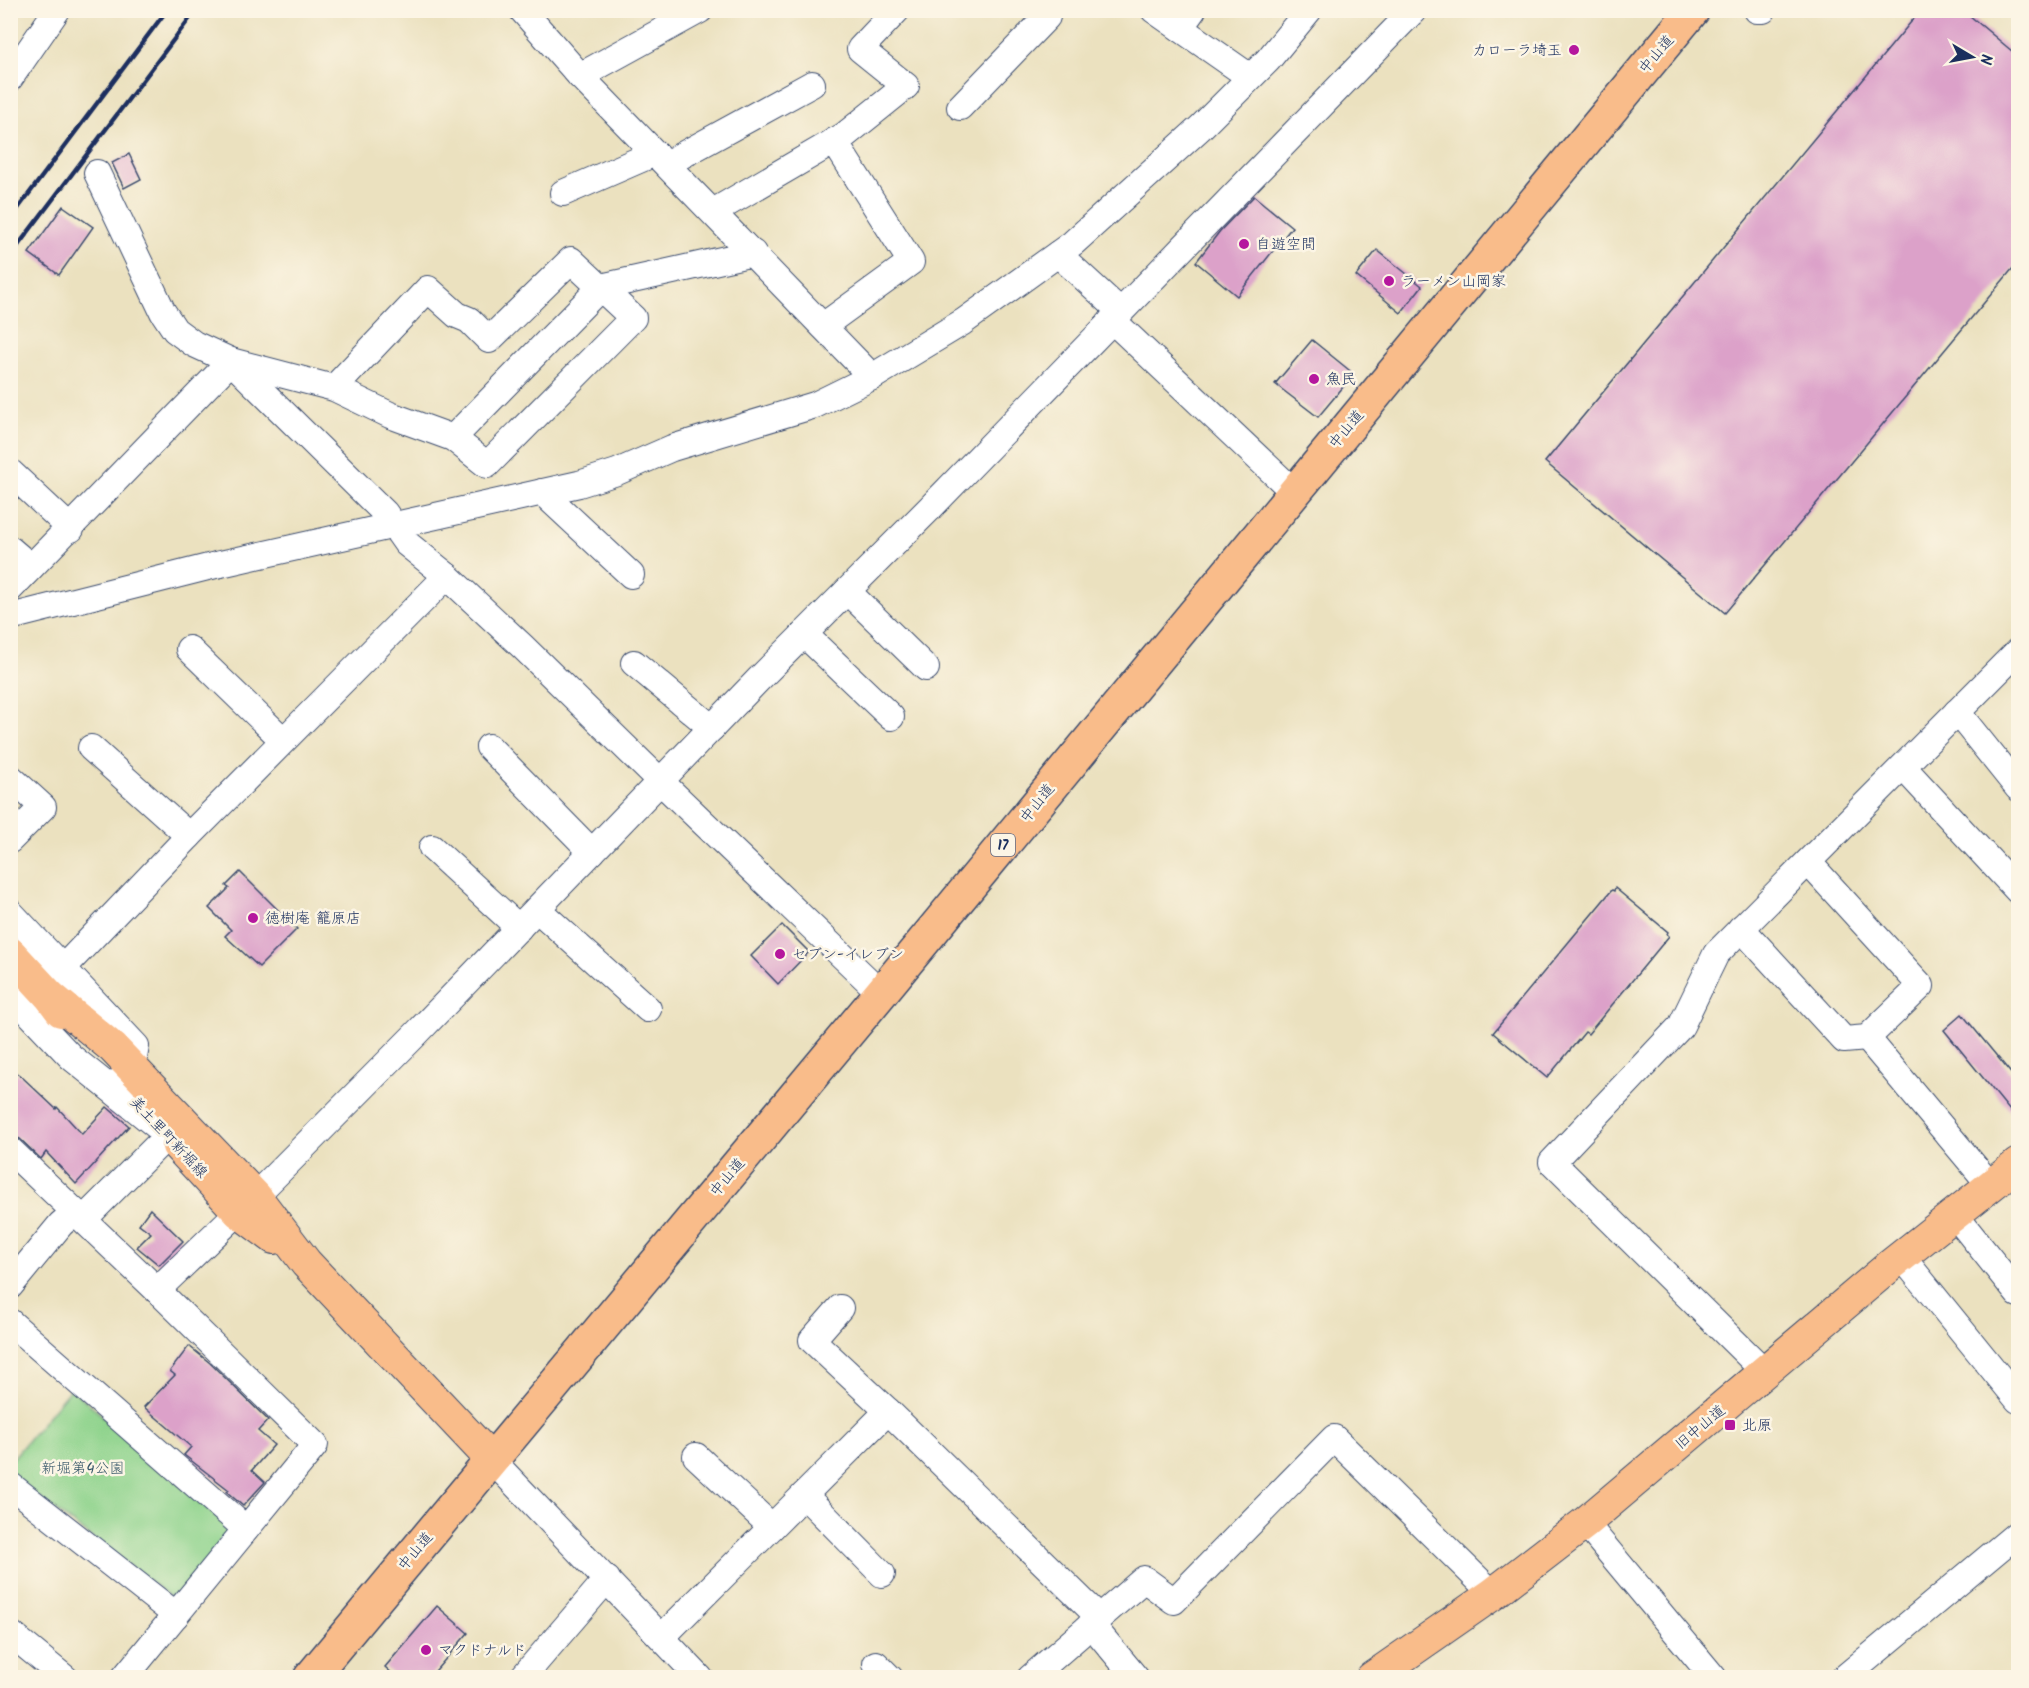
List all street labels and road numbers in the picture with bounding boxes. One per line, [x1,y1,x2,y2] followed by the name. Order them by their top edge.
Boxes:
[1633,30,1680,80] street label: 中山道
[1323,405,1370,455] street label: 中山道
[1014,779,1061,829] street label: 中山道
[991,834,1015,856] road number: 17
[124,1091,213,1184] street label: 美土里町新堀線
[704,1153,751,1203] street label: 中山道
[1670,1399,1731,1456] street label: 旧中山道
[392,1527,439,1577] street label: 中山道

